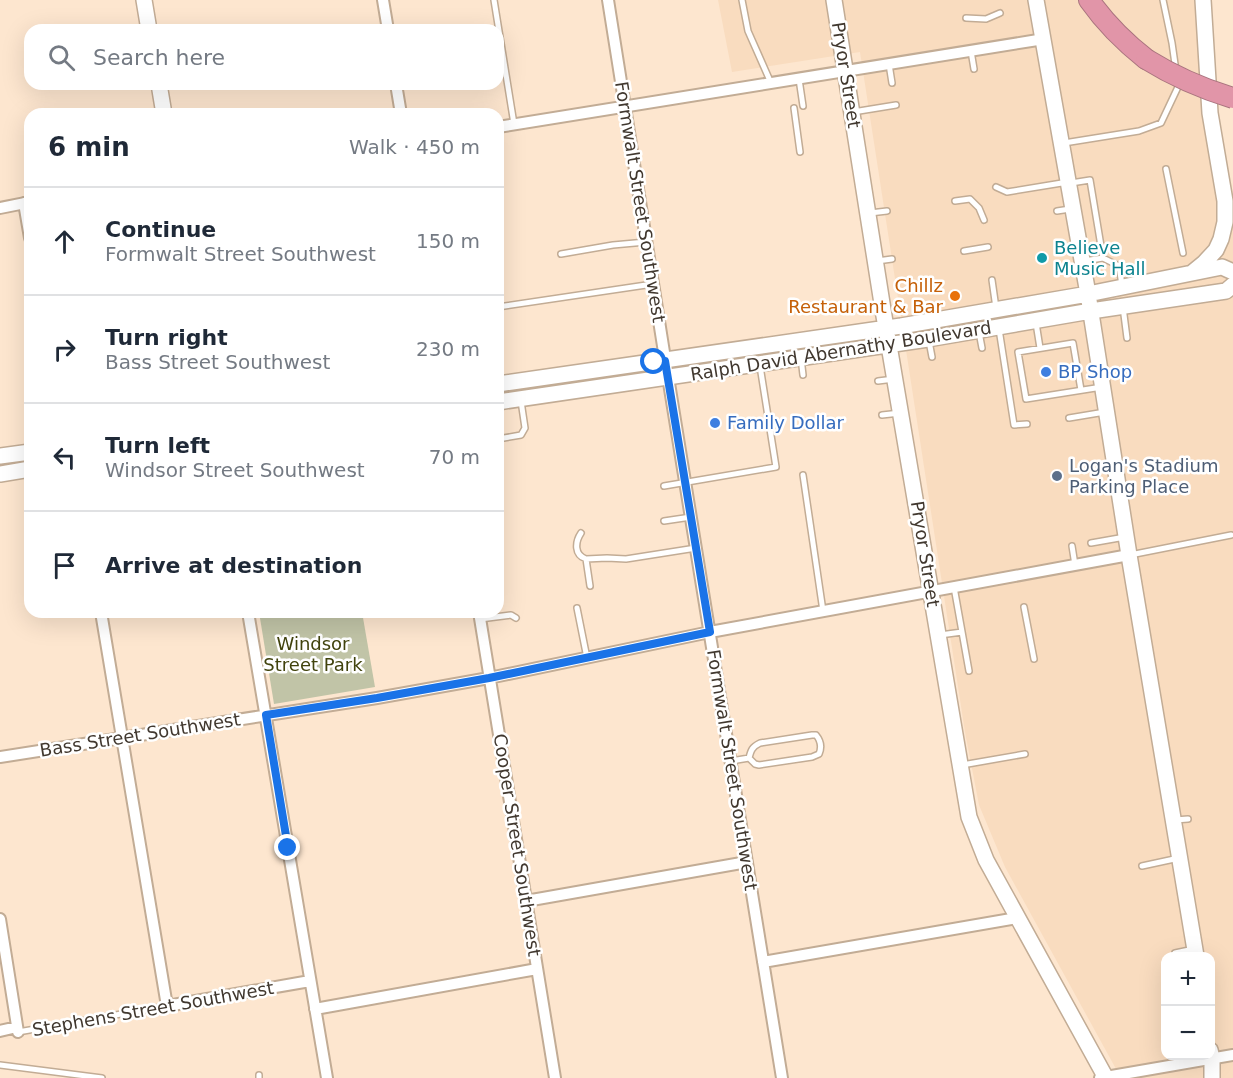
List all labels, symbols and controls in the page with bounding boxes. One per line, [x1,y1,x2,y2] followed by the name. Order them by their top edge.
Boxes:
[828,20,865,130] street label: Pryor Street
[24,24,504,90] search box
[45,41,78,74] icon: search
[93,45,225,70] text: Search here
[611,80,670,324] street label: Formwalt Street Southwest
[48,132,130,162] text: 6 min
[349,135,480,159] text: Walk · 450 m
[105,217,216,242] text: Continue
[48,225,81,258] icon: ahead
[416,229,480,253] text: 150 m
[1054,237,1146,279] place label: Believe Music Hall
[105,242,376,266] text: Formwalt Street Southwest
[1035,251,1049,265] marker: Believe Music Hall
[788,275,944,317] place label: Chillz Restaurant & Bar
[948,289,962,303] marker: Chillz Restaurant & Bar
[689,316,993,385] street label: Ralph David Abernathy Boulevard
[105,325,228,350] text: Turn right
[48,333,81,366] icon: right
[416,337,480,361] text: 230 m
[640,348,666,374] route start
[105,350,330,374] text: Bass Street Southwest
[1058,361,1132,382] place label: BP Shop
[1039,365,1053,379] marker: BP Shop
[727,412,845,433] place label: Family Dollar
[708,416,722,430] marker: Family Dollar
[105,433,210,458] text: Turn left
[48,441,81,474] icon: left
[429,445,480,469] text: 70 m
[1069,455,1219,497] place label: Logan's Stadium Parking Place
[105,458,365,482] text: Windsor Street Southwest
[1050,469,1064,483] marker: Logan's Stadium Parking Place
[907,499,944,609] street label: Pryor Street
[48,549,81,582] icon: arrive
[105,553,362,578] text: Arrive at destination
[263,633,363,675] park label: Windsor Street Park
[703,648,762,892] street label: Formwalt Street Southwest
[38,708,242,761] street label: Bass Street Southwest
[490,732,545,958] street label: Cooper Street Southwest
[274,834,300,860] route end
[1161,952,1215,1060] map controls
[1161,952,1215,1006] button: +
[30,977,275,1040] street label: Stephens Street Southwest
[1161,1006,1215,1060] button: −

